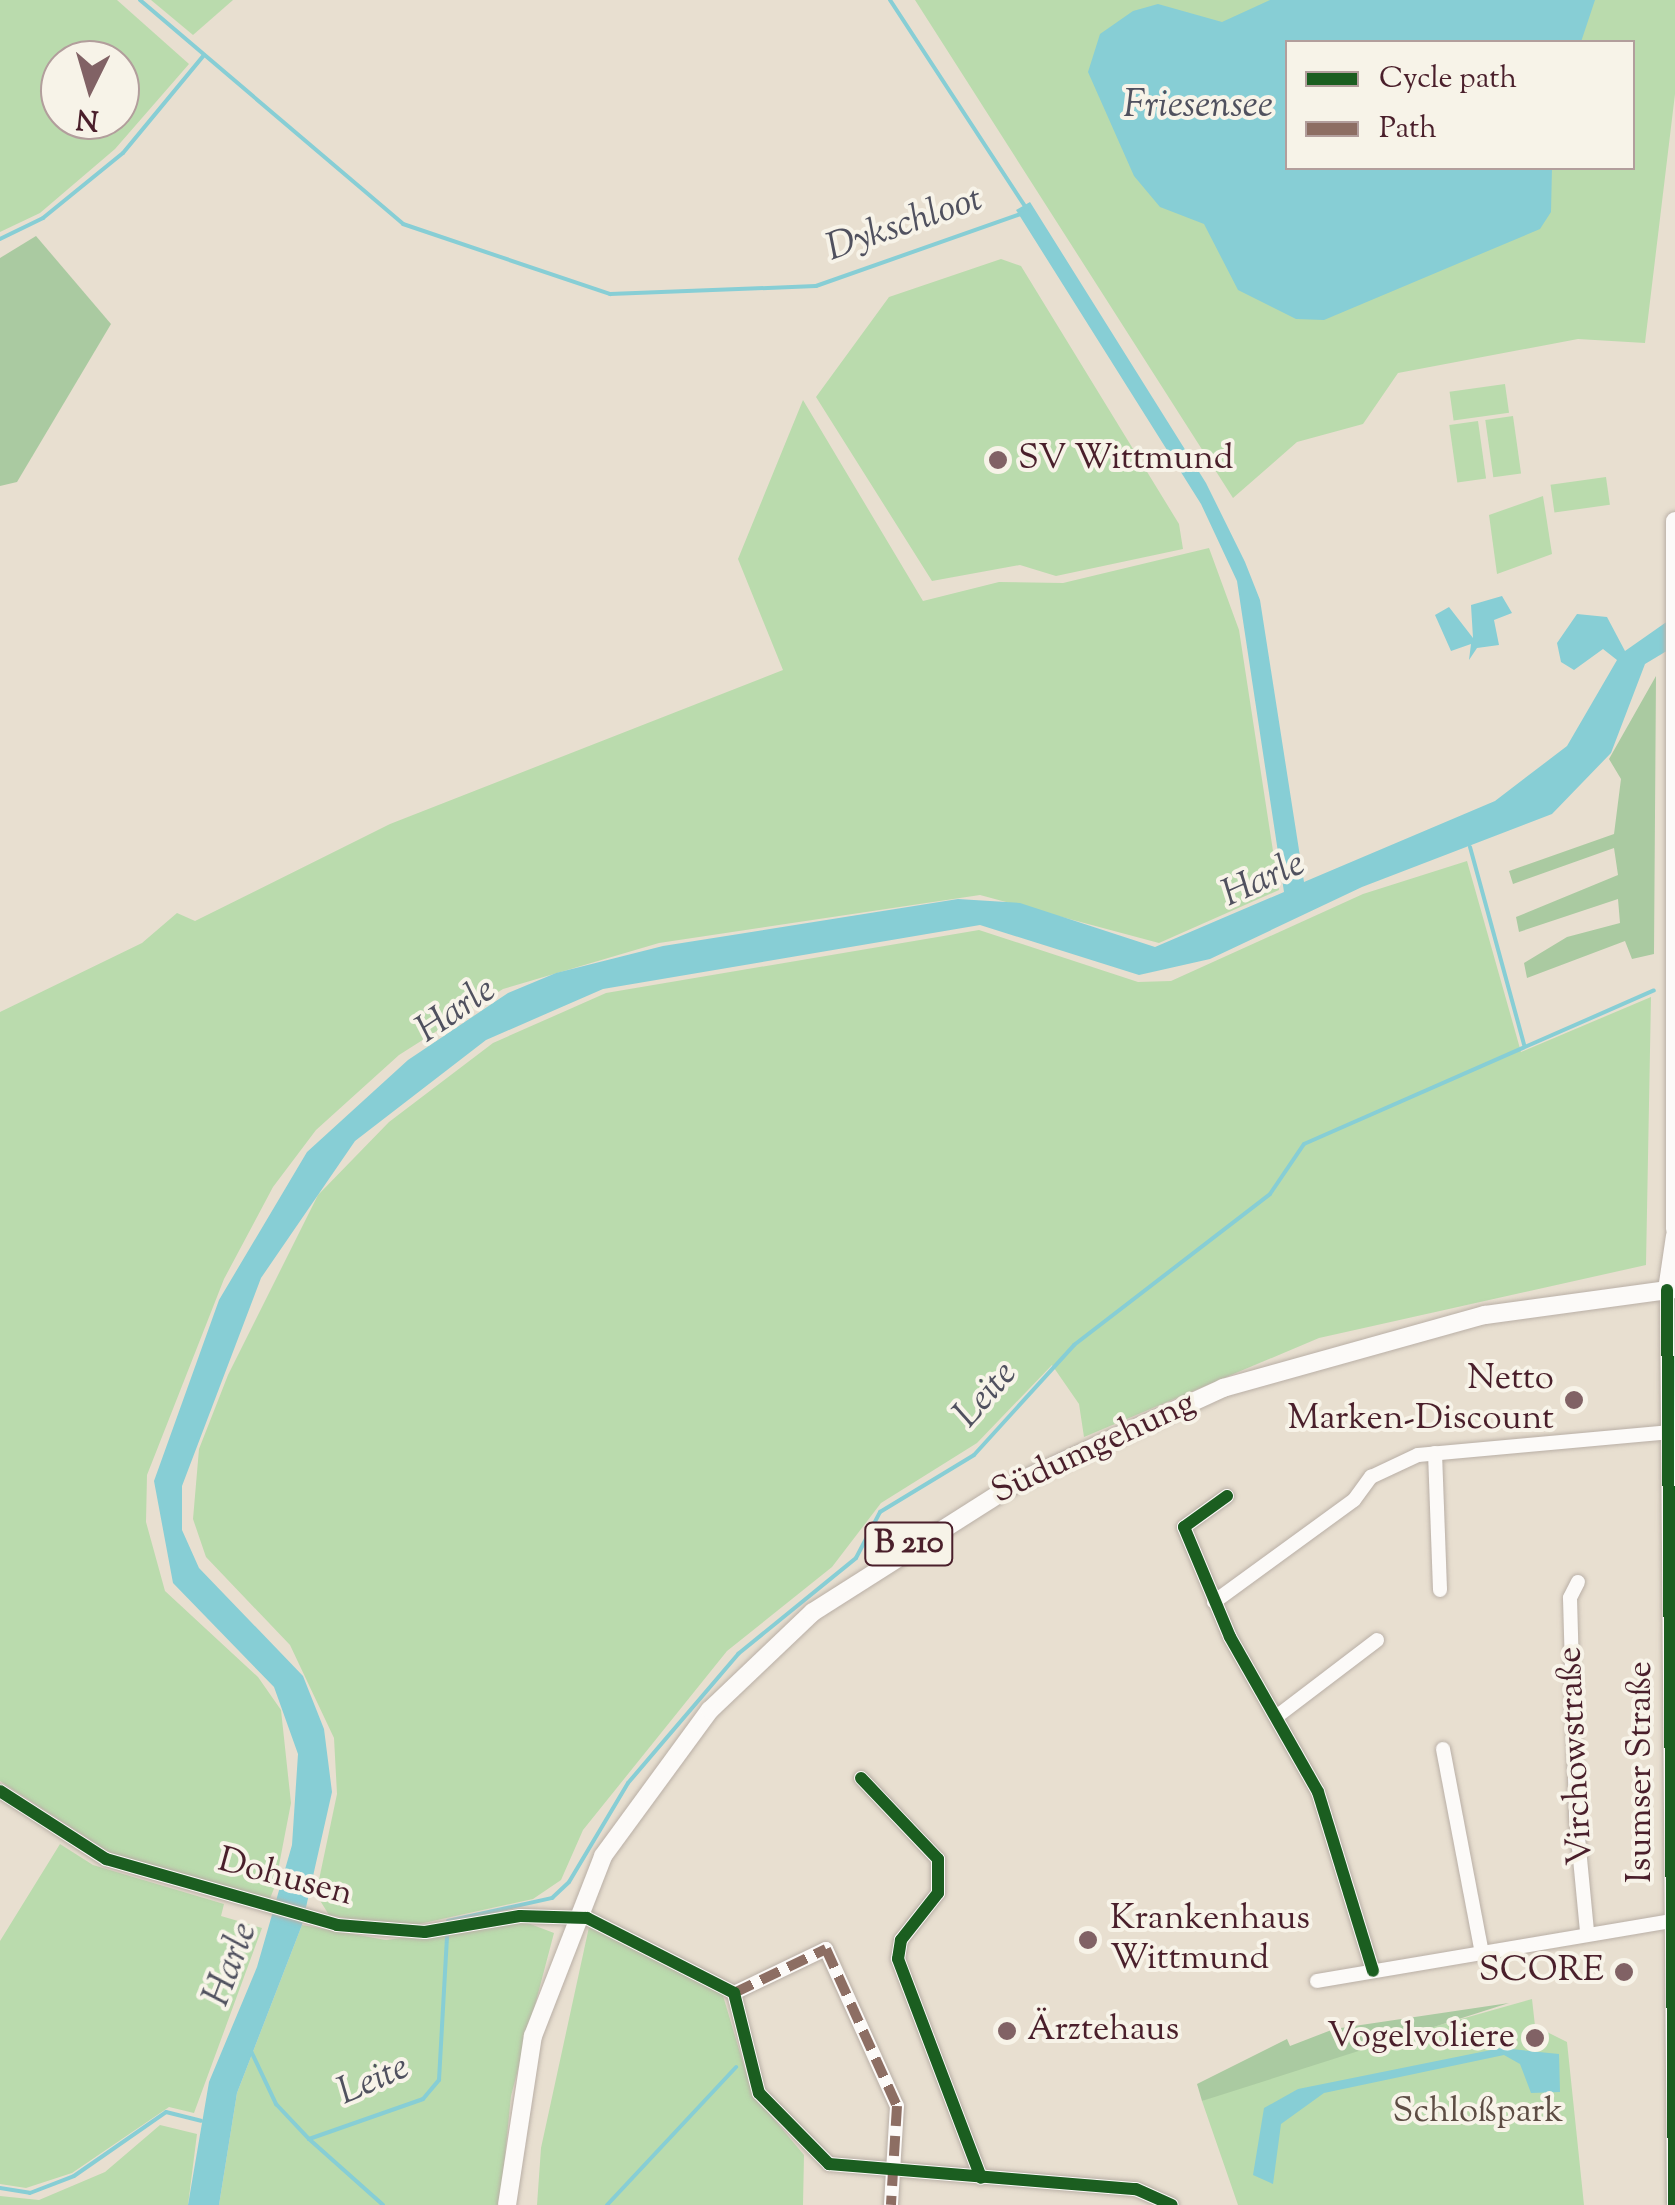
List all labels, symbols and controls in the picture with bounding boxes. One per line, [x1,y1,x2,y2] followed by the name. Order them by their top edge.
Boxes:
[40,40,140,140] north arrow
[1285,40,1635,170] legend
[1379,58,1517,101] text: Cycle path
[1123,85,1273,131] water label: Friesensee
[75,97,100,139] text: N
[1379,108,1437,151] text: Path
[821,178,989,274] water label: Dykschloot
[1018,439,1233,481] place label: SV Wittmund
[987,449,1009,471] marker: SV Wittmund
[1216,843,1312,919] water label: Harle
[409,969,505,1055] water label: Harle
[946,1353,1028,1439] water label: Leite
[1287,1359,1554,1441] place label: Netto Marken-Discount
[985,1383,1203,1515] street label: Südumgehung
[1563,1389,1585,1411] marker: Netto Marken-Discount
[864,1517,954,1571] road number: B 210
[1550,1646,1604,1866] street label: Virchowstraße
[1621,1661,1663,1883] street label: Isumser Straße
[213,1841,357,1917] street label: Dohusen
[1110,1899,1310,1981] place label: Krankenhaus Wittmund
[196,1917,270,2013] water label: Harle
[1075,1927,1101,1953] marker: Krankenhaus Wittmund
[1479,1951,1604,1993] place label: SCORE
[1613,1961,1635,1983] marker: SCORE
[1027,2010,1179,2052] place label: Ärztehaus
[1327,2017,1515,2059] place label: Vogelvoliere
[996,2020,1018,2042] marker: Ärztehaus
[1524,2027,1546,2049] marker: Vogelvoliere
[331,2046,417,2118] water label: Leite
[1393,2092,1563,2134] park label: Schloßpark

